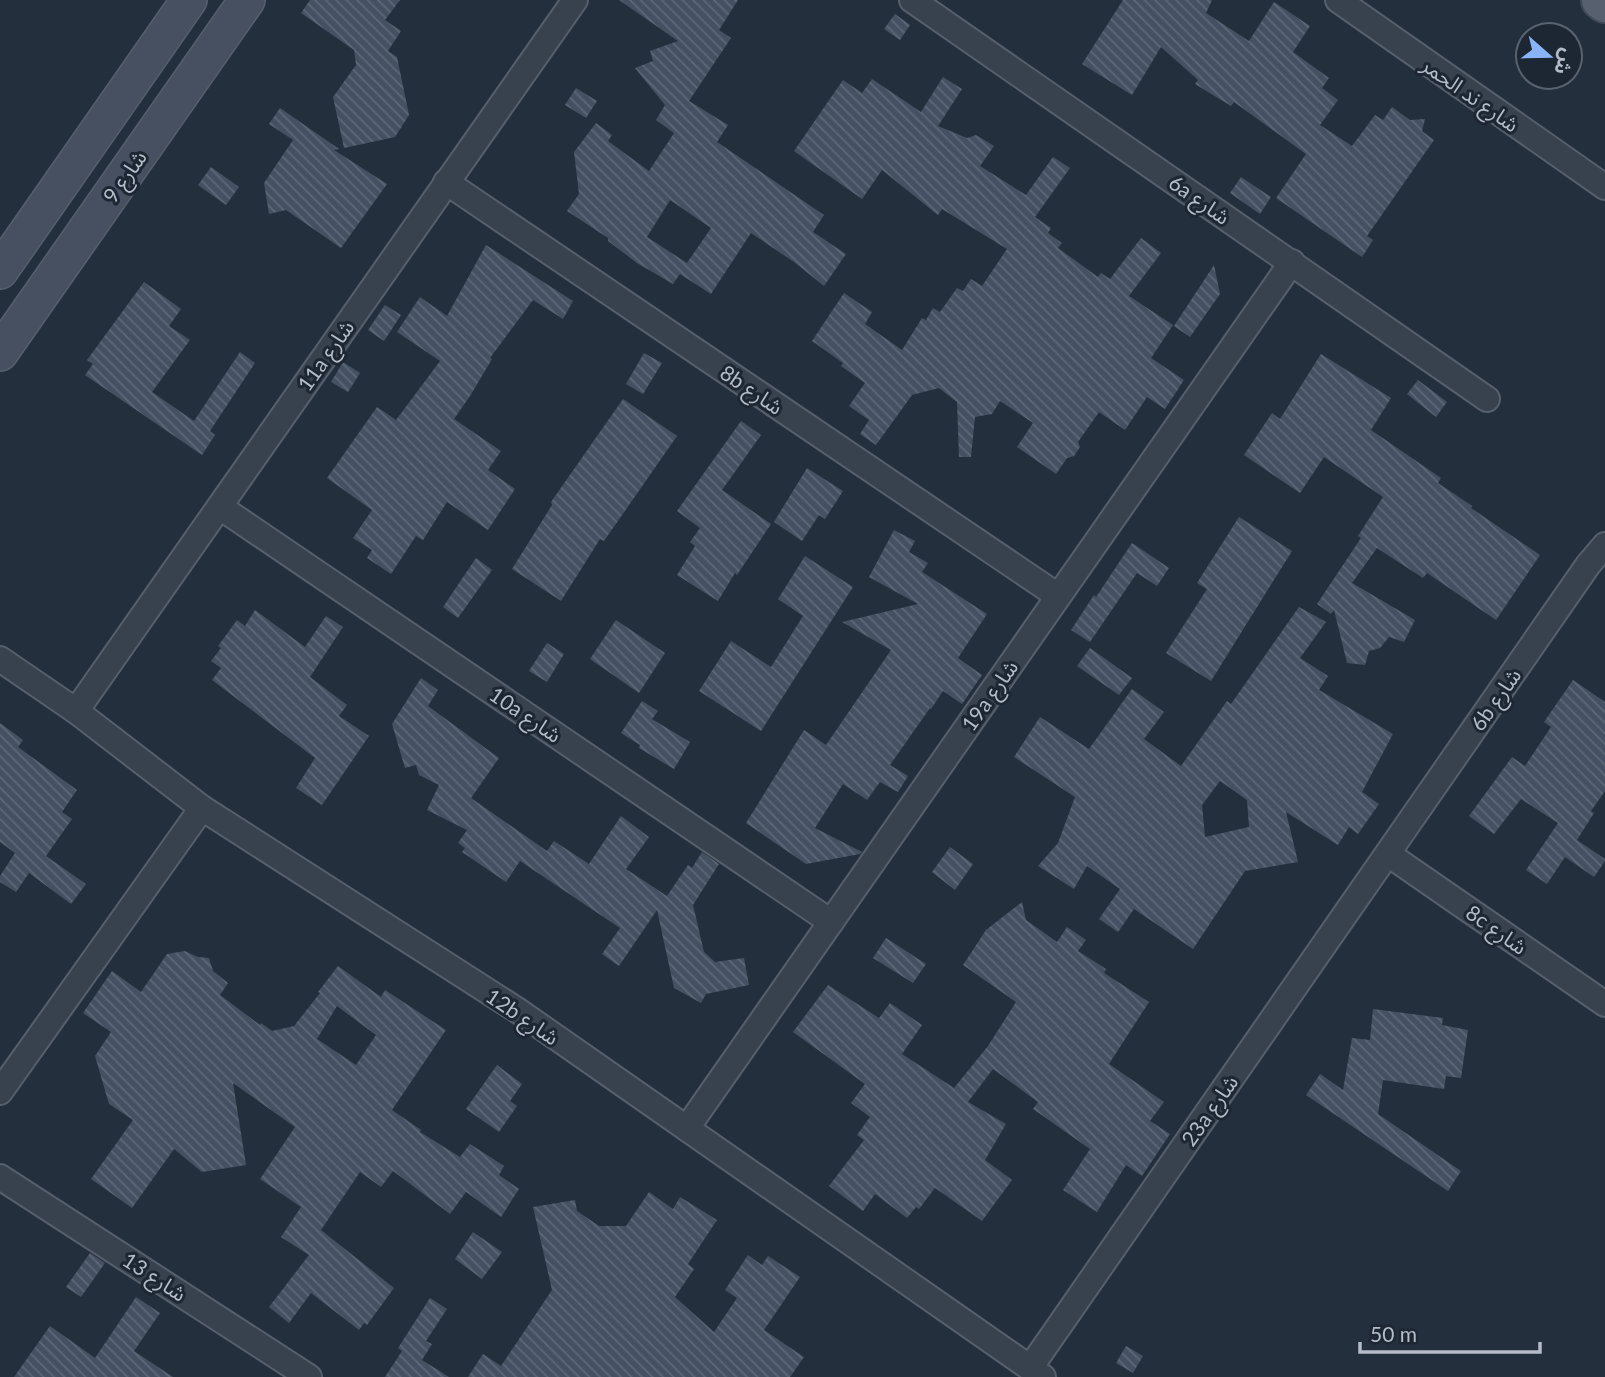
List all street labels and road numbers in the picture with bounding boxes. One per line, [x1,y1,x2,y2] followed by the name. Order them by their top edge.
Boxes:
[1415,51,1524,140] street label: شارع ند الحمر
[97,145,154,209] street label: شارع 9
[1162,169,1235,232] street label: 6a شارع
[291,315,362,398] street label: 11a شارع
[714,359,788,422] street label: 8b شارع
[955,655,1026,738] street label: 19a شارع
[1465,663,1529,737] street label: 6b شارع
[483,681,567,750] street label: 10a شارع
[1459,899,1532,962] street label: 8c شارع
[480,983,564,1053] street label: 12b شارع
[1175,1070,1246,1153] street label: 23a شارع
[116,1246,191,1309] street label: شارع 13

